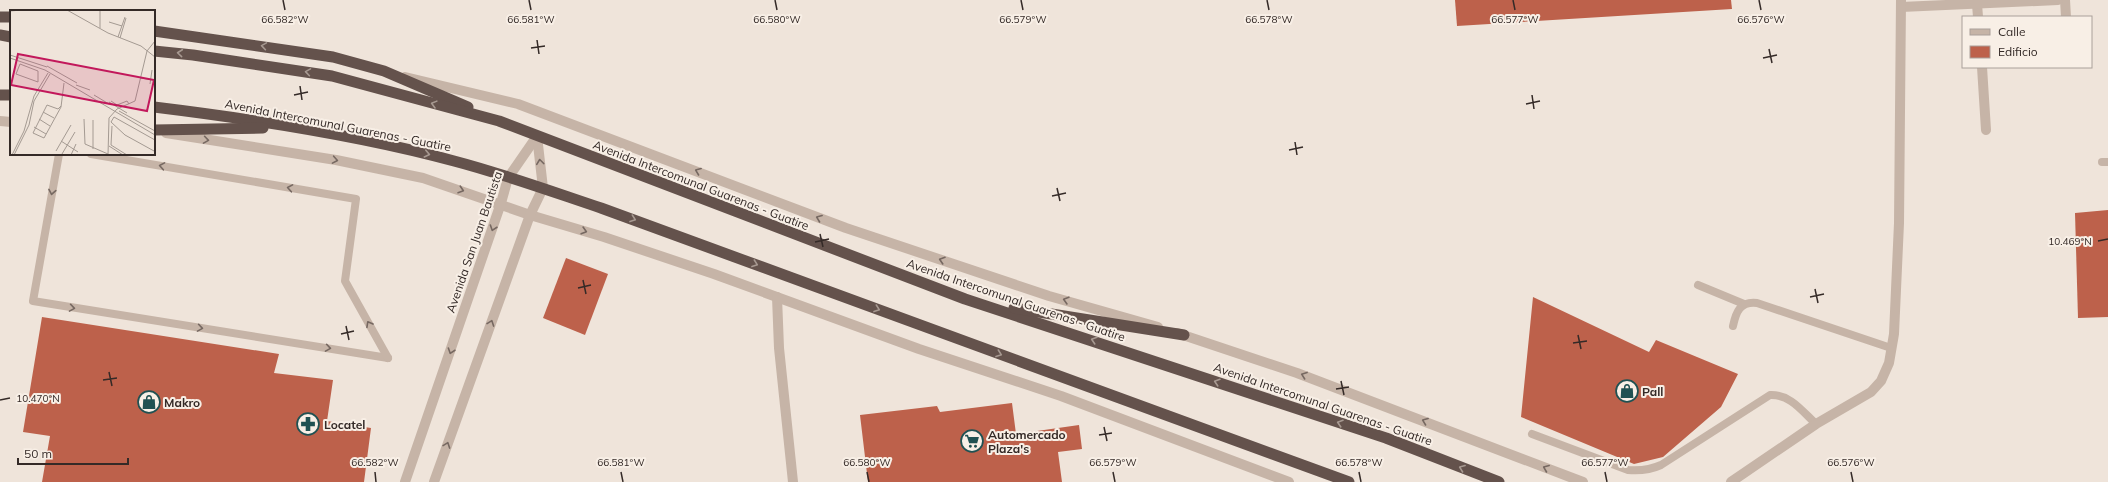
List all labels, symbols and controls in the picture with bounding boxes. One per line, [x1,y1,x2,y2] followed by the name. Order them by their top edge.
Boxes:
[10,10,155,155] inset map
[261,13,309,26] text: 66.582°W
[507,13,555,26] text: 66.581°W
[753,13,801,26] text: 66.580°W
[999,13,1047,26] text: 66.579°W
[1245,13,1293,26] text: 66.578°W
[1491,13,1539,26] text: 66.577°W
[1737,13,1785,26] text: 66.576°W
[1962,16,2092,68] legend
[1998,24,2025,39] text: Calle
[261,42,267,51] one-way arrow
[1998,44,2038,59] text: Edificio
[177,49,183,58] one-way arrow
[305,68,311,77] one-way arrow
[224,96,452,154] street label: Avenida Intercomunal Guarenas - Guatire
[431,100,438,109] one-way arrow
[203,135,209,143] one-way arrow
[591,137,811,233] street label: Avenida Intercomunal Guarenas - Guatire
[424,150,430,158] one-way arrow
[332,155,338,163] one-way arrow
[536,159,545,165] one-way arrow
[159,163,165,171] one-way arrow
[694,168,701,176] one-way arrow
[443,169,505,315] street label: Avenida San Juan Bautista
[287,184,293,193] one-way arrow
[457,186,464,194] one-way arrow
[48,189,57,196] one-way arrow
[816,214,823,222] one-way arrow
[629,215,636,223] one-way arrow
[489,225,497,232] one-way arrow
[581,226,588,235] one-way arrow
[2048,235,2092,248] text: 10.469°N
[905,255,1127,345] street label: Avenida Intercomunal Guarenas - Guatire
[939,256,946,265] one-way arrow
[751,260,758,268] one-way arrow
[1062,296,1069,305] one-way arrow
[68,303,75,312] one-way arrow
[873,305,880,313] one-way arrow
[366,320,374,328] one-way arrow
[487,320,495,327] one-way arrow
[197,323,203,332] one-way arrow
[1091,337,1098,345] one-way arrow
[325,344,331,352] one-way arrow
[447,348,455,355] one-way arrow
[995,349,1002,357] one-way arrow
[1212,359,1434,449] street label: Avenida Intercomunal Guarenas - Guatire
[1300,371,1307,380] one-way arrow
[1214,378,1221,386] one-way arrow
[1614,378,1640,404] shop icon: Pall
[1642,384,1663,399] place label: Pall
[136,389,162,415] shop icon: Makro
[16,392,60,405] text: 10.470°N
[164,395,200,410] place label: Makro
[295,411,321,437] pharmacy icon: Locatel
[324,417,365,432] place label: Locatel
[1422,417,1429,425] one-way arrow
[1337,419,1344,428] one-way arrow
[988,427,1066,456] place label: Automercado Plaza's
[959,428,985,454] supermarket icon: Automercado Plaza's
[18,440,128,466] scale bar
[442,442,450,449] one-way arrow
[24,446,52,461] text: 50 m
[351,456,399,469] text: 66.582°W
[597,456,645,469] text: 66.581°W
[843,456,891,469] text: 66.580°W
[1089,456,1137,469] text: 66.579°W
[1335,456,1383,469] text: 66.578°W
[1581,456,1629,469] text: 66.577°W
[1827,456,1875,469] text: 66.576°W
[1459,464,1466,472] one-way arrow
[1543,465,1550,473] one-way arrow

